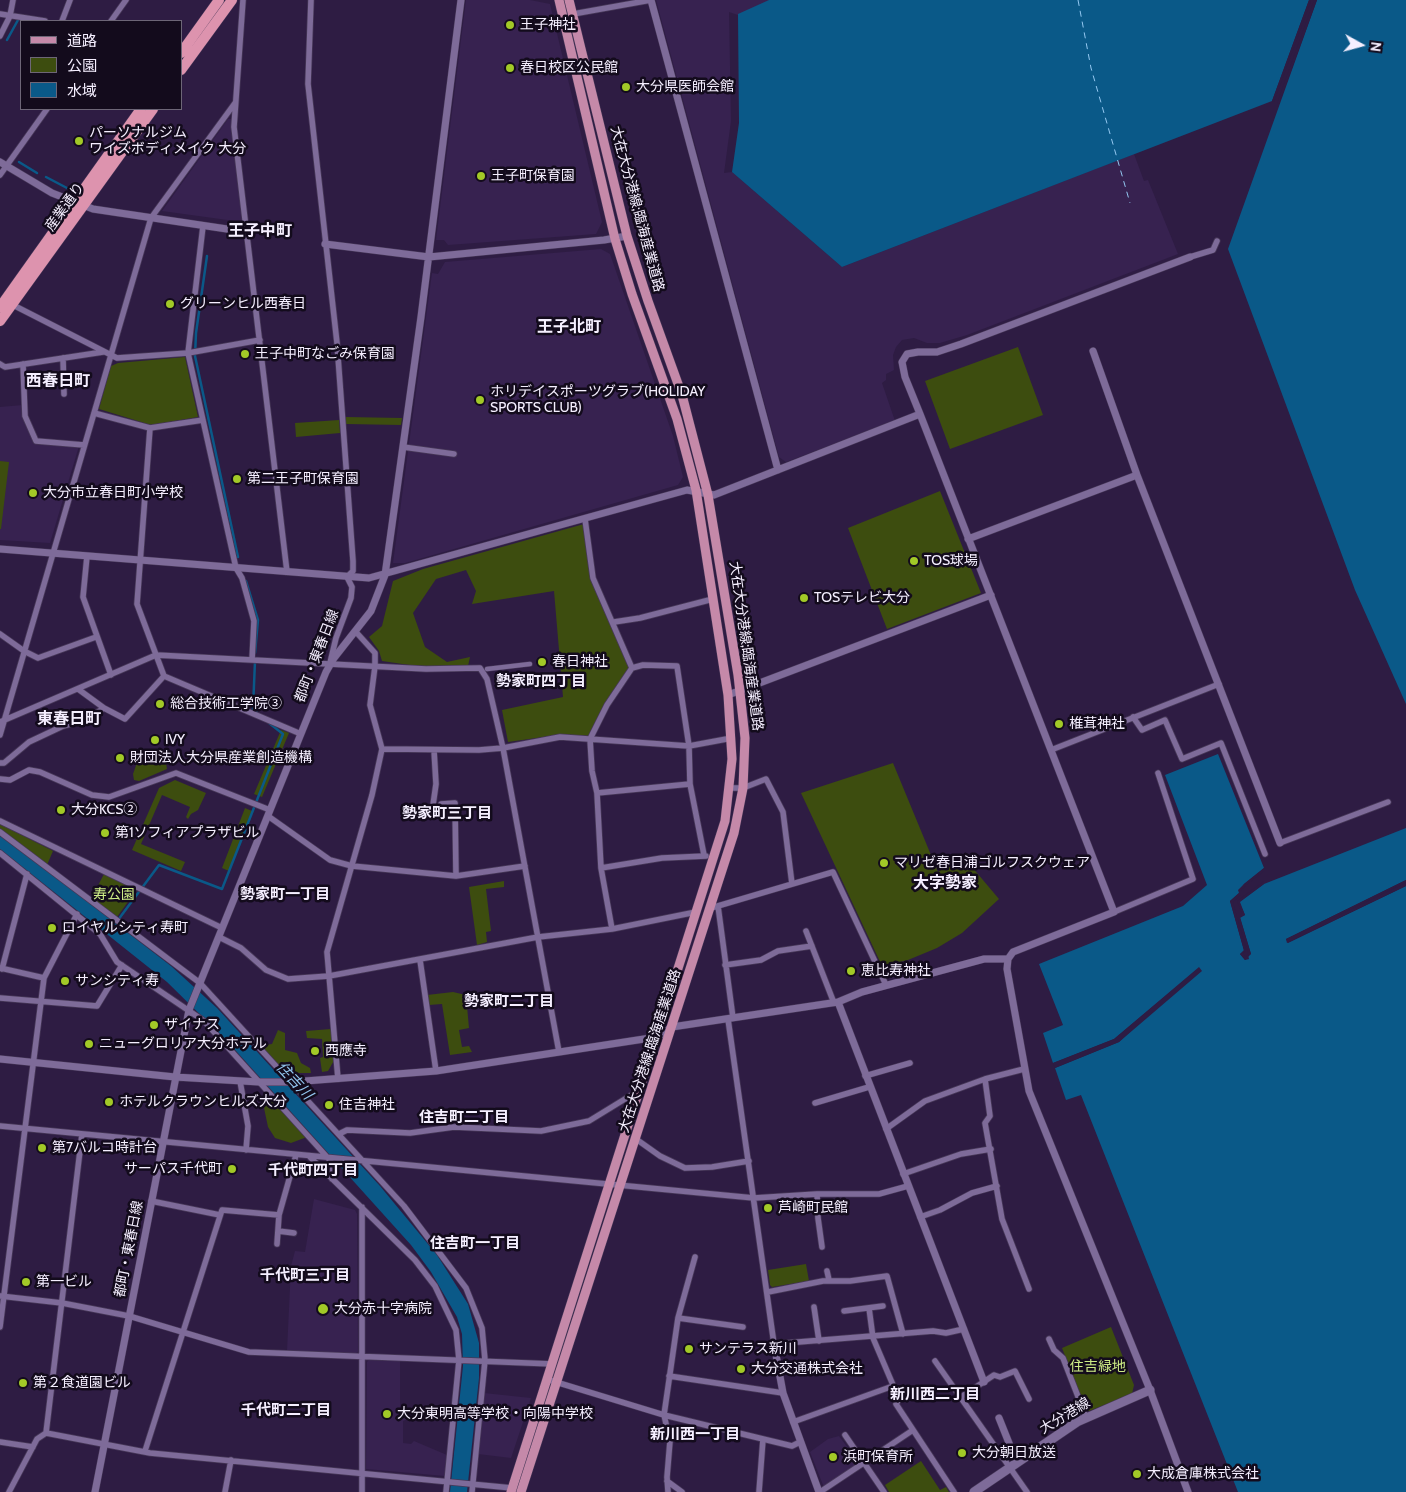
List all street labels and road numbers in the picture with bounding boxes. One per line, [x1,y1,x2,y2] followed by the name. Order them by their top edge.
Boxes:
[607,124,667,294] street label: 大在大分港線;臨海産業道路
[42,179,88,235] street label: 産業通り
[726,560,766,732] street label: 大在大分港線;臨海産業道路
[292,607,342,705] street label: 都町・東春日線
[616,967,684,1135] street label: 大在大分港線;臨海産業道路
[111,1199,147,1299] street label: 都町・東春日線
[1037,1394,1093,1438] street label: 大分港線

